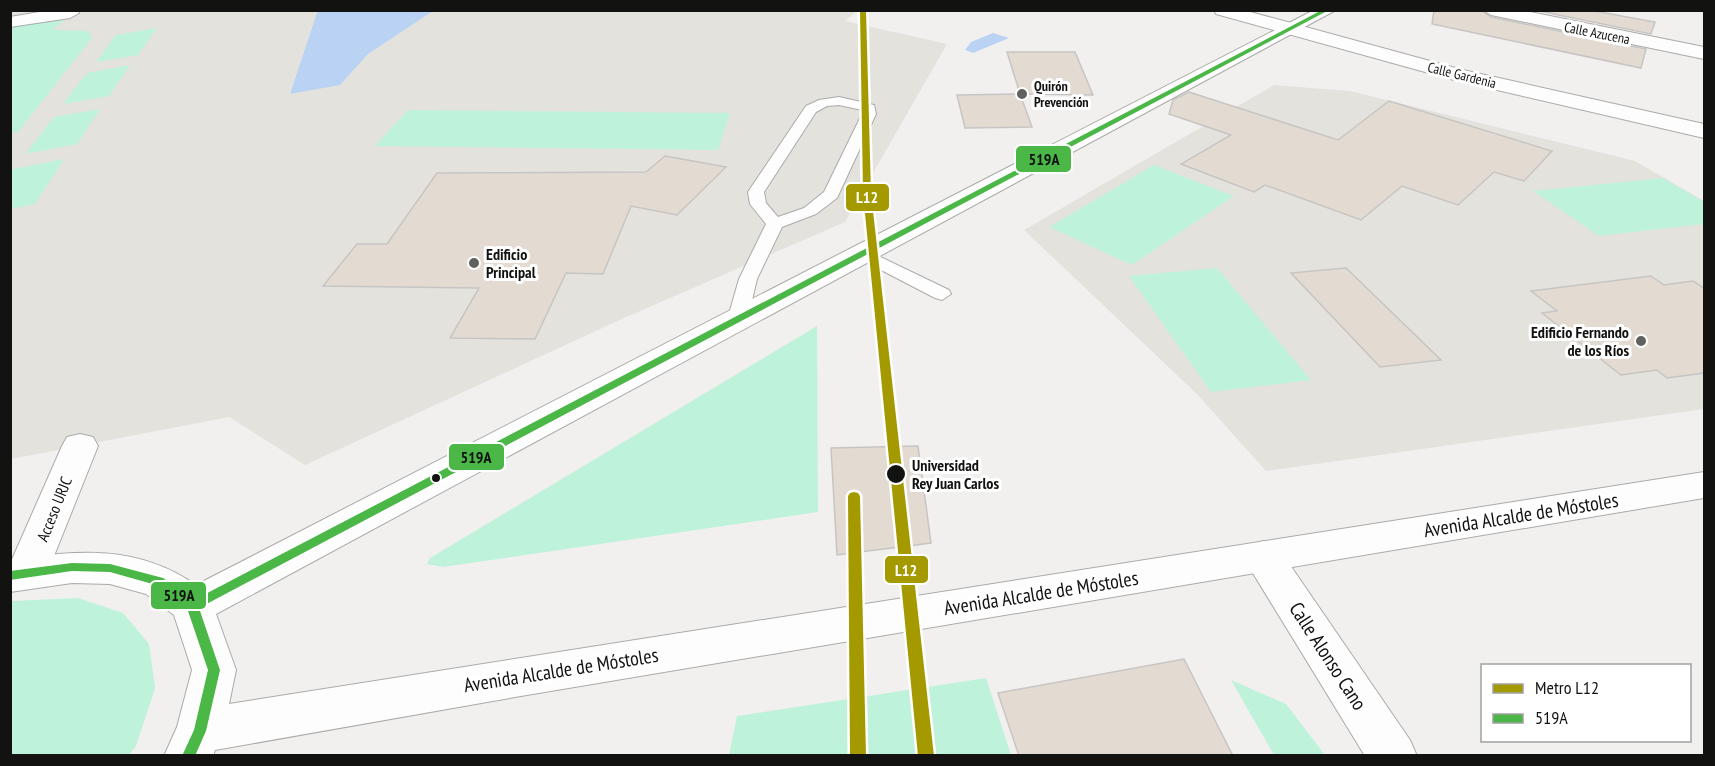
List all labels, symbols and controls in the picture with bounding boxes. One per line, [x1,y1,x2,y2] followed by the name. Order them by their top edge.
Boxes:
[1563,18,1631,48] street label: Calle Azucena
[1426,58,1498,92] street label: Calle Gardenia
[1034,77,1089,111] place label: Quirón Prevención
[1015,87,1029,101] marker: Quirón Prevención
[1015,145,1072,173] line badge: 519A
[1029,149,1060,169] text: 519A
[845,183,890,212] line badge: L12
[856,187,878,207] text: L12
[486,244,536,282] place label: Edificio Principal
[467,256,481,270] marker: Edificio Principal
[1531,322,1629,360] place label: Edificio Fernando de los Ríos
[1634,334,1648,348] marker: Edificio Fernando de los Ríos
[448,443,505,471] line badge: 519A
[461,447,492,467] text: 519A
[912,455,999,493] place label: Universidad Rey Juan Carlos
[885,463,907,485] marker: Universidad Rey Juan Carlos
[430,472,442,484] unlabelled marker
[32,474,76,544] street label: Acceso URJC
[1422,487,1620,543] street label: Avenida Alcalde de Móstoles
[884,555,929,584] line badge: L12
[895,560,917,580] text: L12
[942,565,1140,621] street label: Avenida Alcalde de Móstoles
[150,581,207,610] line badge: 519A
[164,585,195,605] text: 519A
[1283,597,1373,715] street label: Calle Alonso Cano
[462,642,660,698] street label: Avenida Alcalde de Móstoles
[1481,664,1691,742] legend
[1535,676,1599,699] text: Metro L12
[1535,706,1568,729] text: 519A

